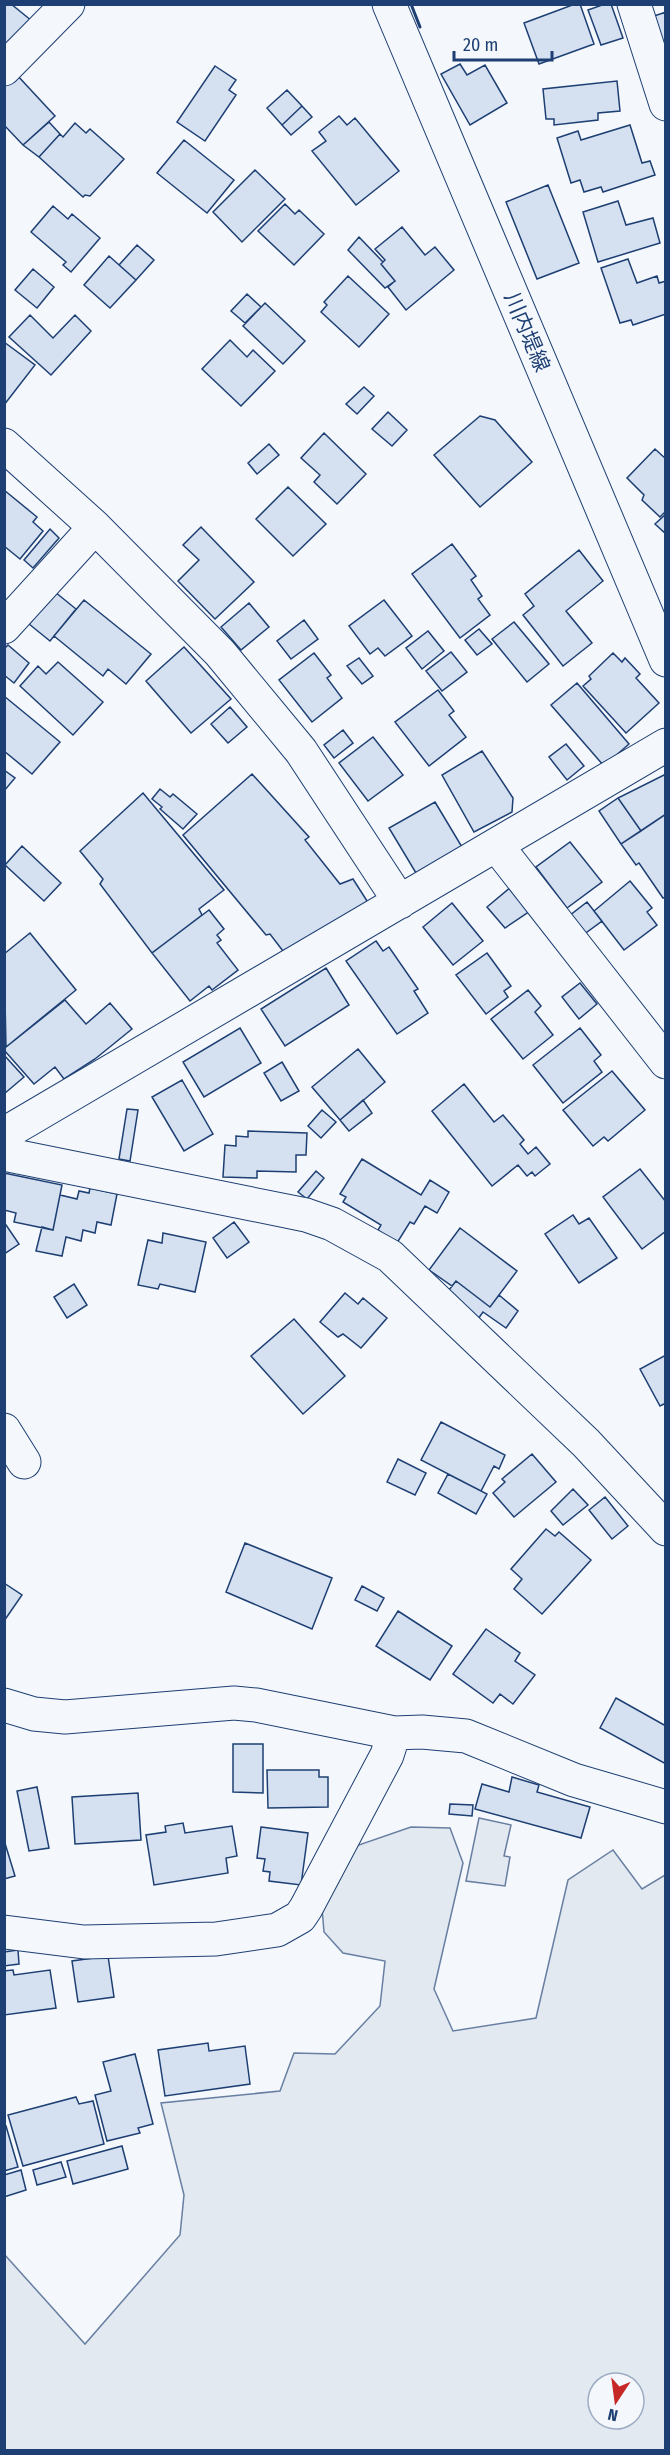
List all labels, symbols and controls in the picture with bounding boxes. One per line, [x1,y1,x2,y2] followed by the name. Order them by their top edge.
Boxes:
[454,24,552,62] scale bar
[463,34,498,56] text: 20 m
[499,288,555,376] street label: 川内堤線
[586,2371,646,2431] north arrow
[606,2405,620,2425] text: N

